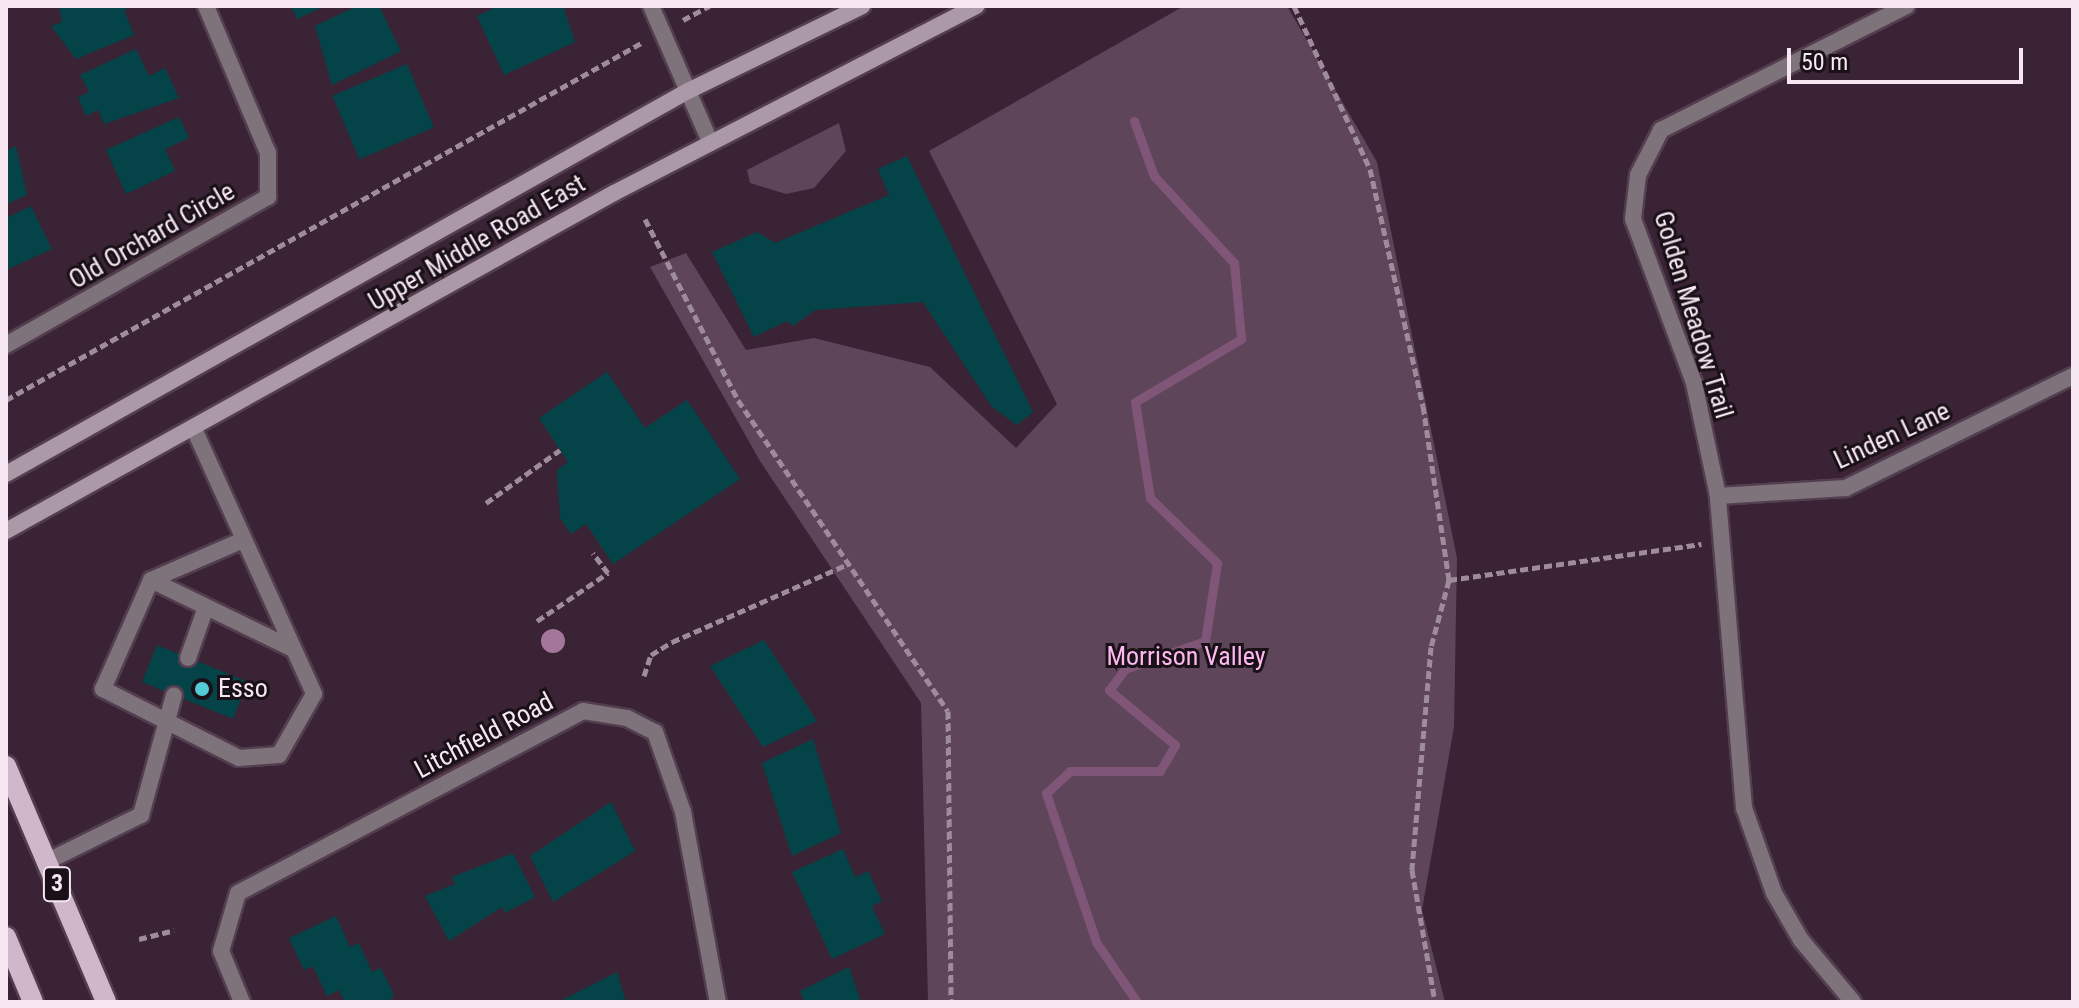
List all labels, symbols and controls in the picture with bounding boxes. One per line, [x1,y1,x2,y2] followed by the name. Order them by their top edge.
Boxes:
[1791,32,2027,82] scale bar
[1801,48,1848,76] text: 50 m
[363,168,591,318] street label: Upper Middle Road East
[64,176,240,296] street label: Old Orchard Circle
[1647,207,1739,423] street label: Golden Meadow Trail
[1829,396,1955,476] street label: Linden Lane
[1106,641,1266,673] park label: Morrison Valley
[218,673,268,705] place label: Esso
[193,680,211,698] marker: Esso
[409,686,559,786] street label: Litchfield Road
[41,864,73,904] road number: 3

